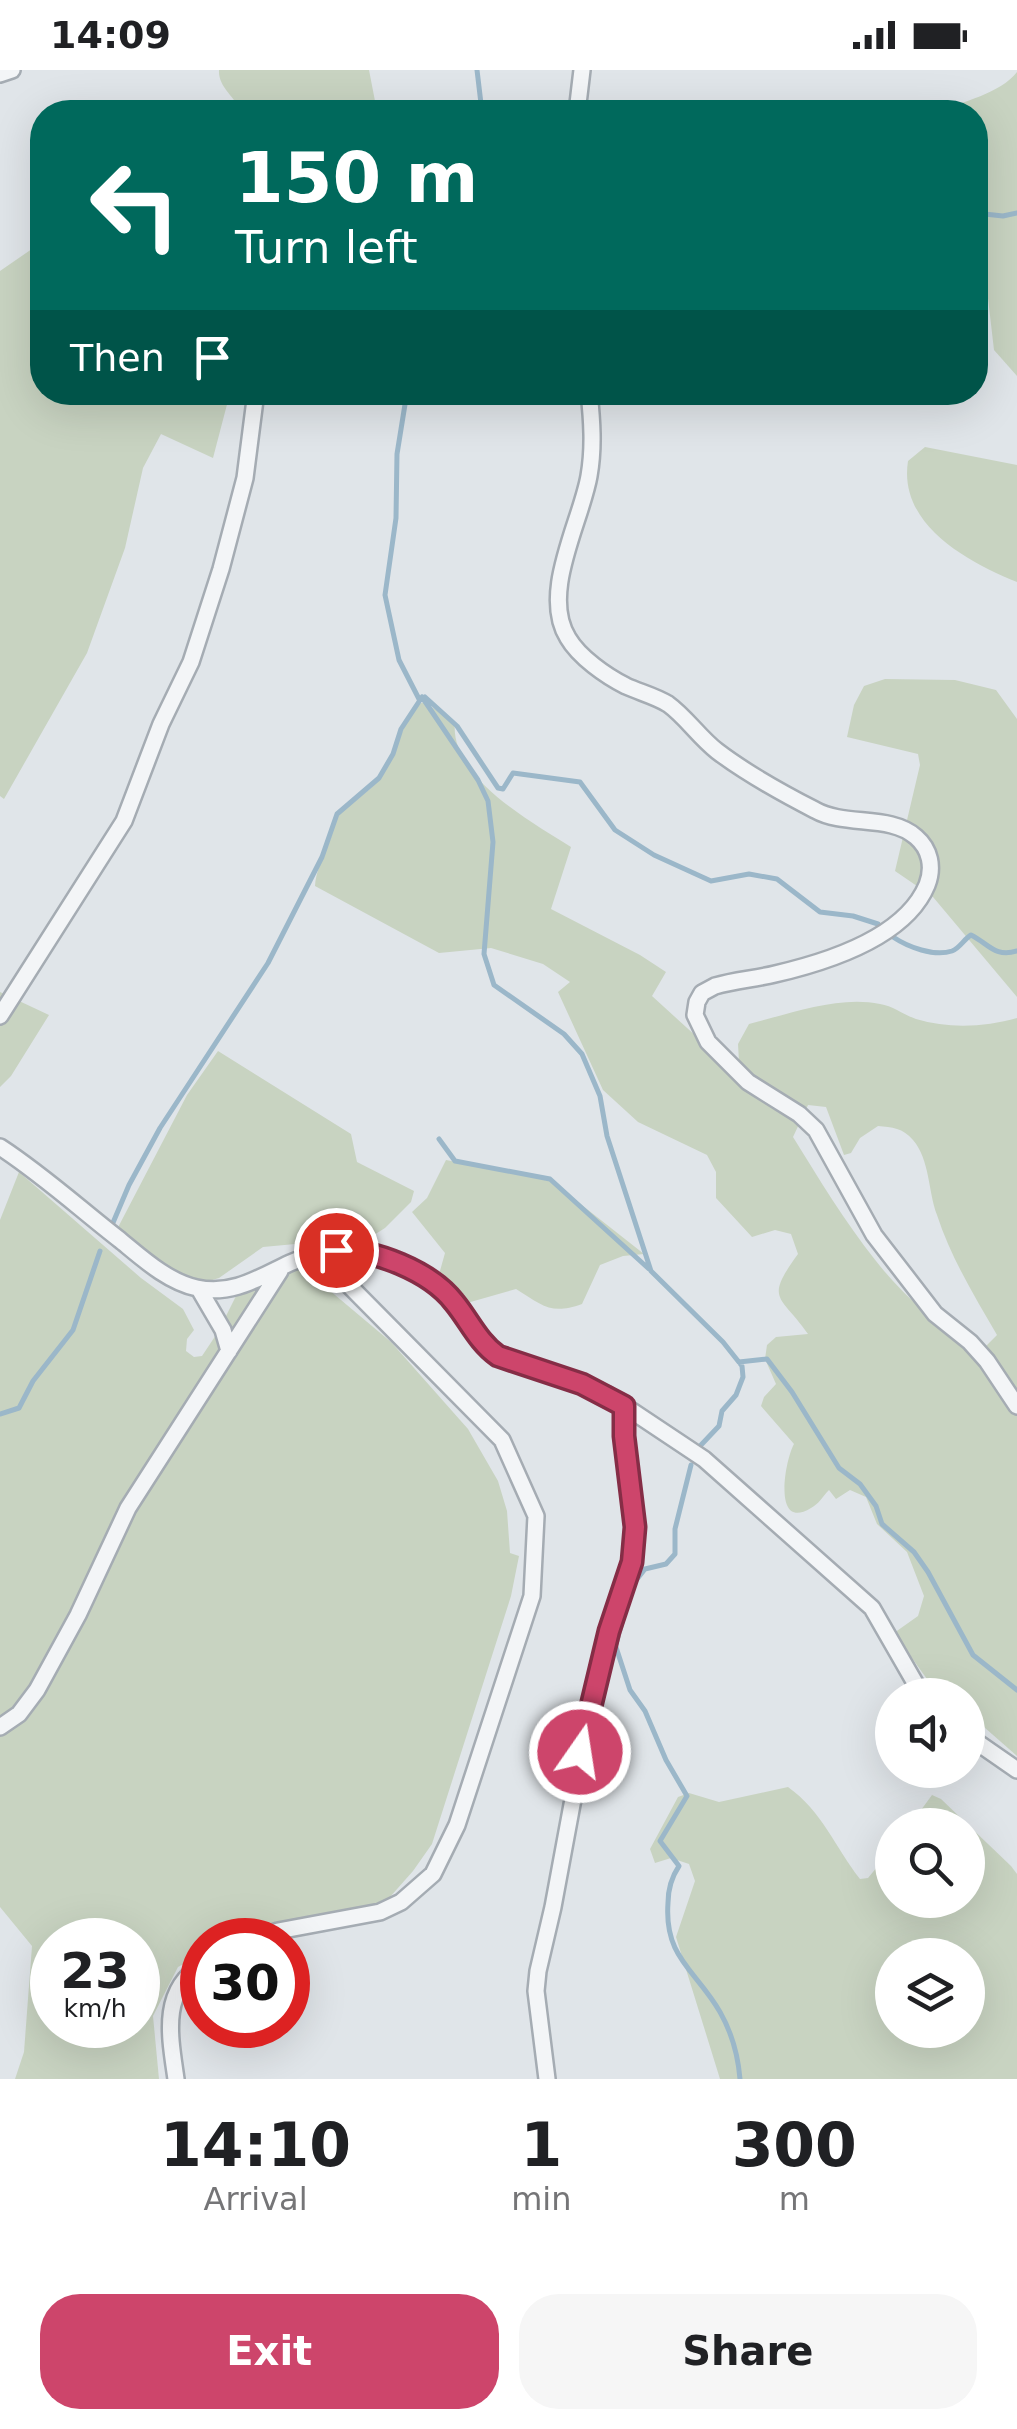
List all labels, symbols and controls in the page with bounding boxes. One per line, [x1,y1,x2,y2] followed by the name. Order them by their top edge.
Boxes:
[50,13,171,57] text: 14:09
[235,137,478,219] text: 150 m
[70,140,200,270] icon: left
[235,221,418,274] text: Turn left
[185,330,240,385] icon: arrive
[70,336,165,380] text: Then
[294,1208,379,1293] pin
[309,1223,364,1278] icon: arrive
[875,1678,985,2048] map controls
[875,1678,985,1788] button: sound
[528,1700,632,1804] position arrow
[875,1808,985,1918] button: search
[180,1918,310,2048] speed limit sign: 30
[875,1938,985,2048] button: layers
[60,1942,130,2000] text: 23
[63,1994,127,2023] text: km/h
[160,2110,351,2180] text: 14:10
[520,2110,562,2180] text: 1
[732,2110,857,2180] text: 300
[204,2180,308,2218] text: Arrival
[511,2180,572,2218] text: min
[779,2180,810,2218] text: m
[40,2294,499,2409] button: Exit
[519,2294,977,2409] button: Share

